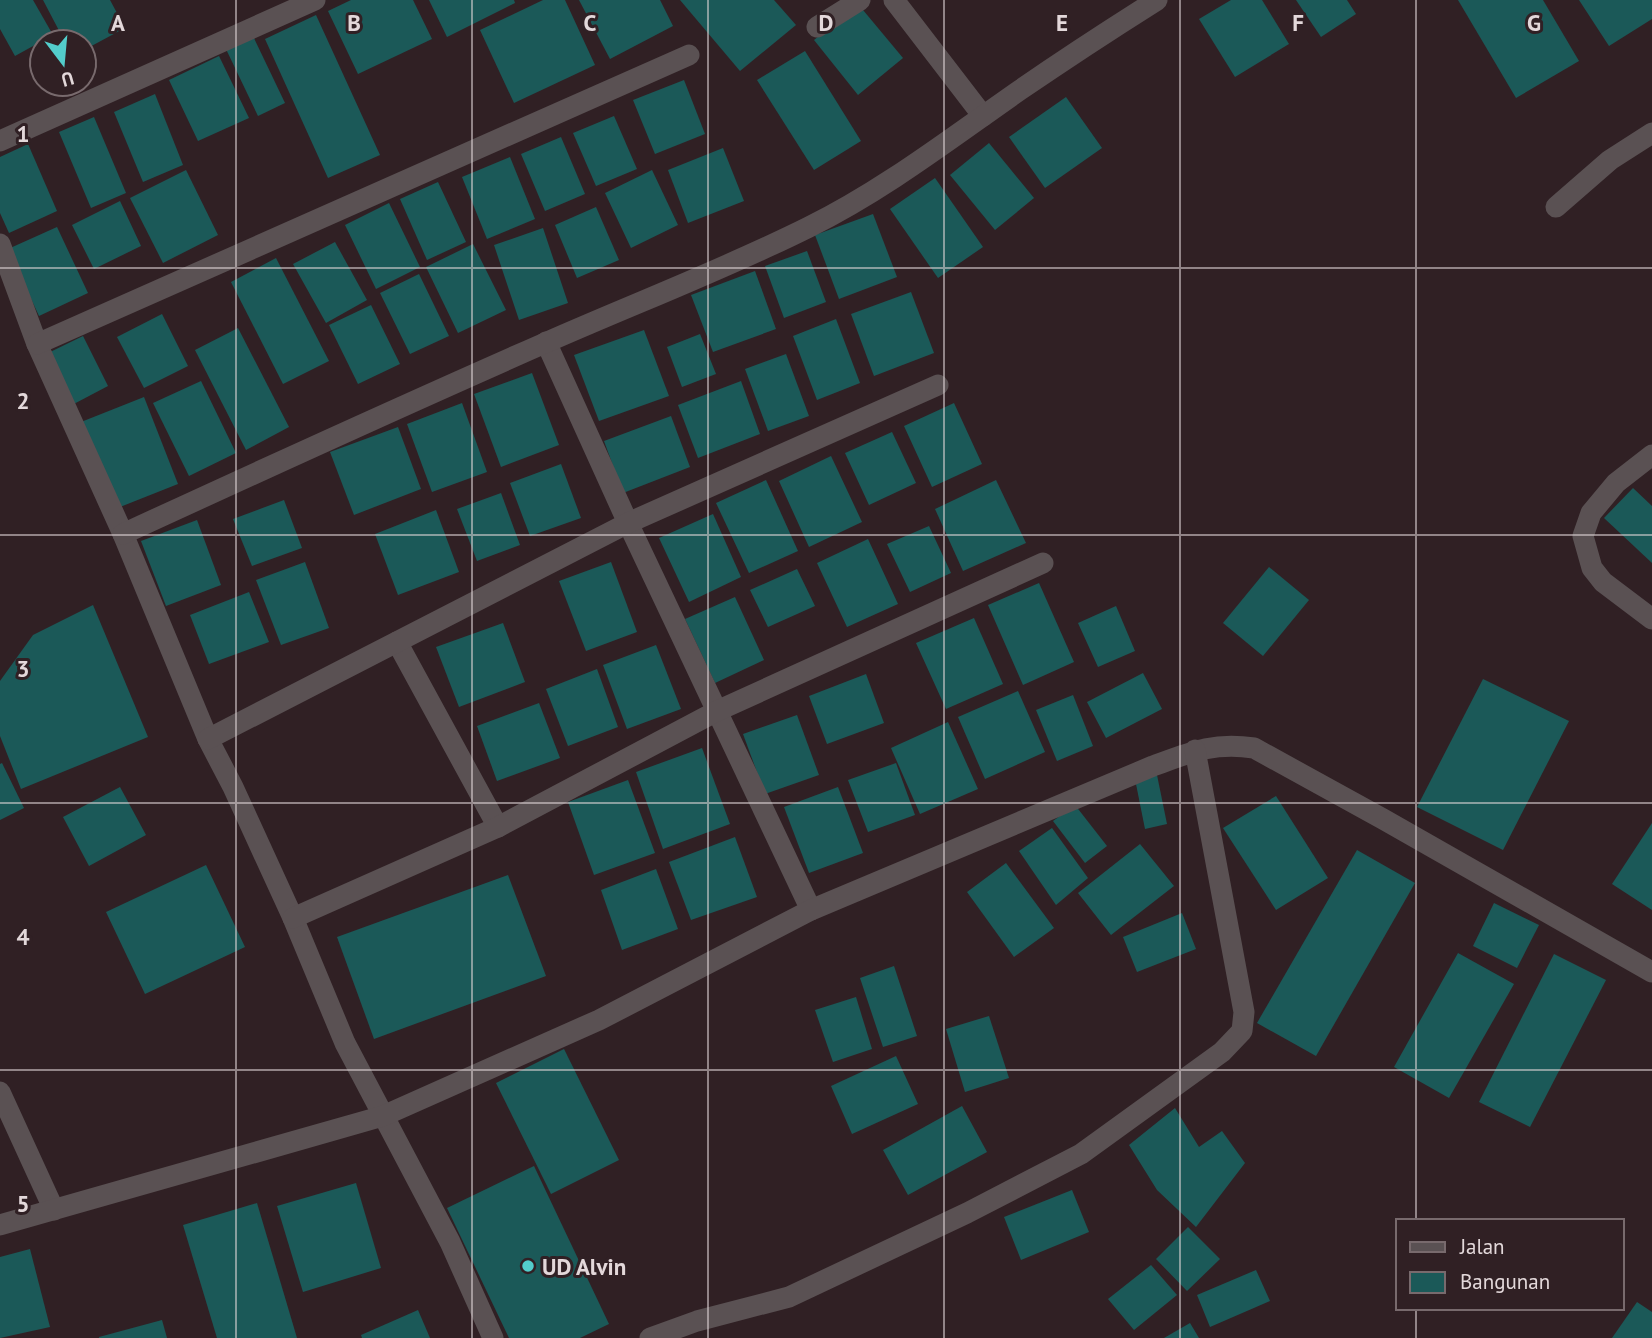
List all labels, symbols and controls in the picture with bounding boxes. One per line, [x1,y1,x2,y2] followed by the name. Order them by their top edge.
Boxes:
[111,8,125,37] text: A
[347,8,361,37] text: B
[584,8,597,37] text: C
[819,8,833,37] text: D
[1056,8,1068,37] text: E
[1292,8,1304,37] text: F
[1527,8,1541,37] text: G
[28,28,98,98] north arrow
[59,66,77,93] text: U
[16,119,30,148] text: 1
[16,386,30,415] text: 2
[16,654,30,683] text: 3
[16,922,30,951] text: 4
[16,1189,30,1218] text: 5
[1396,1219,1624,1310] legend
[1459,1233,1505,1260] text: Jalan
[542,1252,626,1281] place label: UD Alvin
[520,1258,536,1274] marker: UD Alvin
[1460,1268,1550,1295] text: Bangunan

